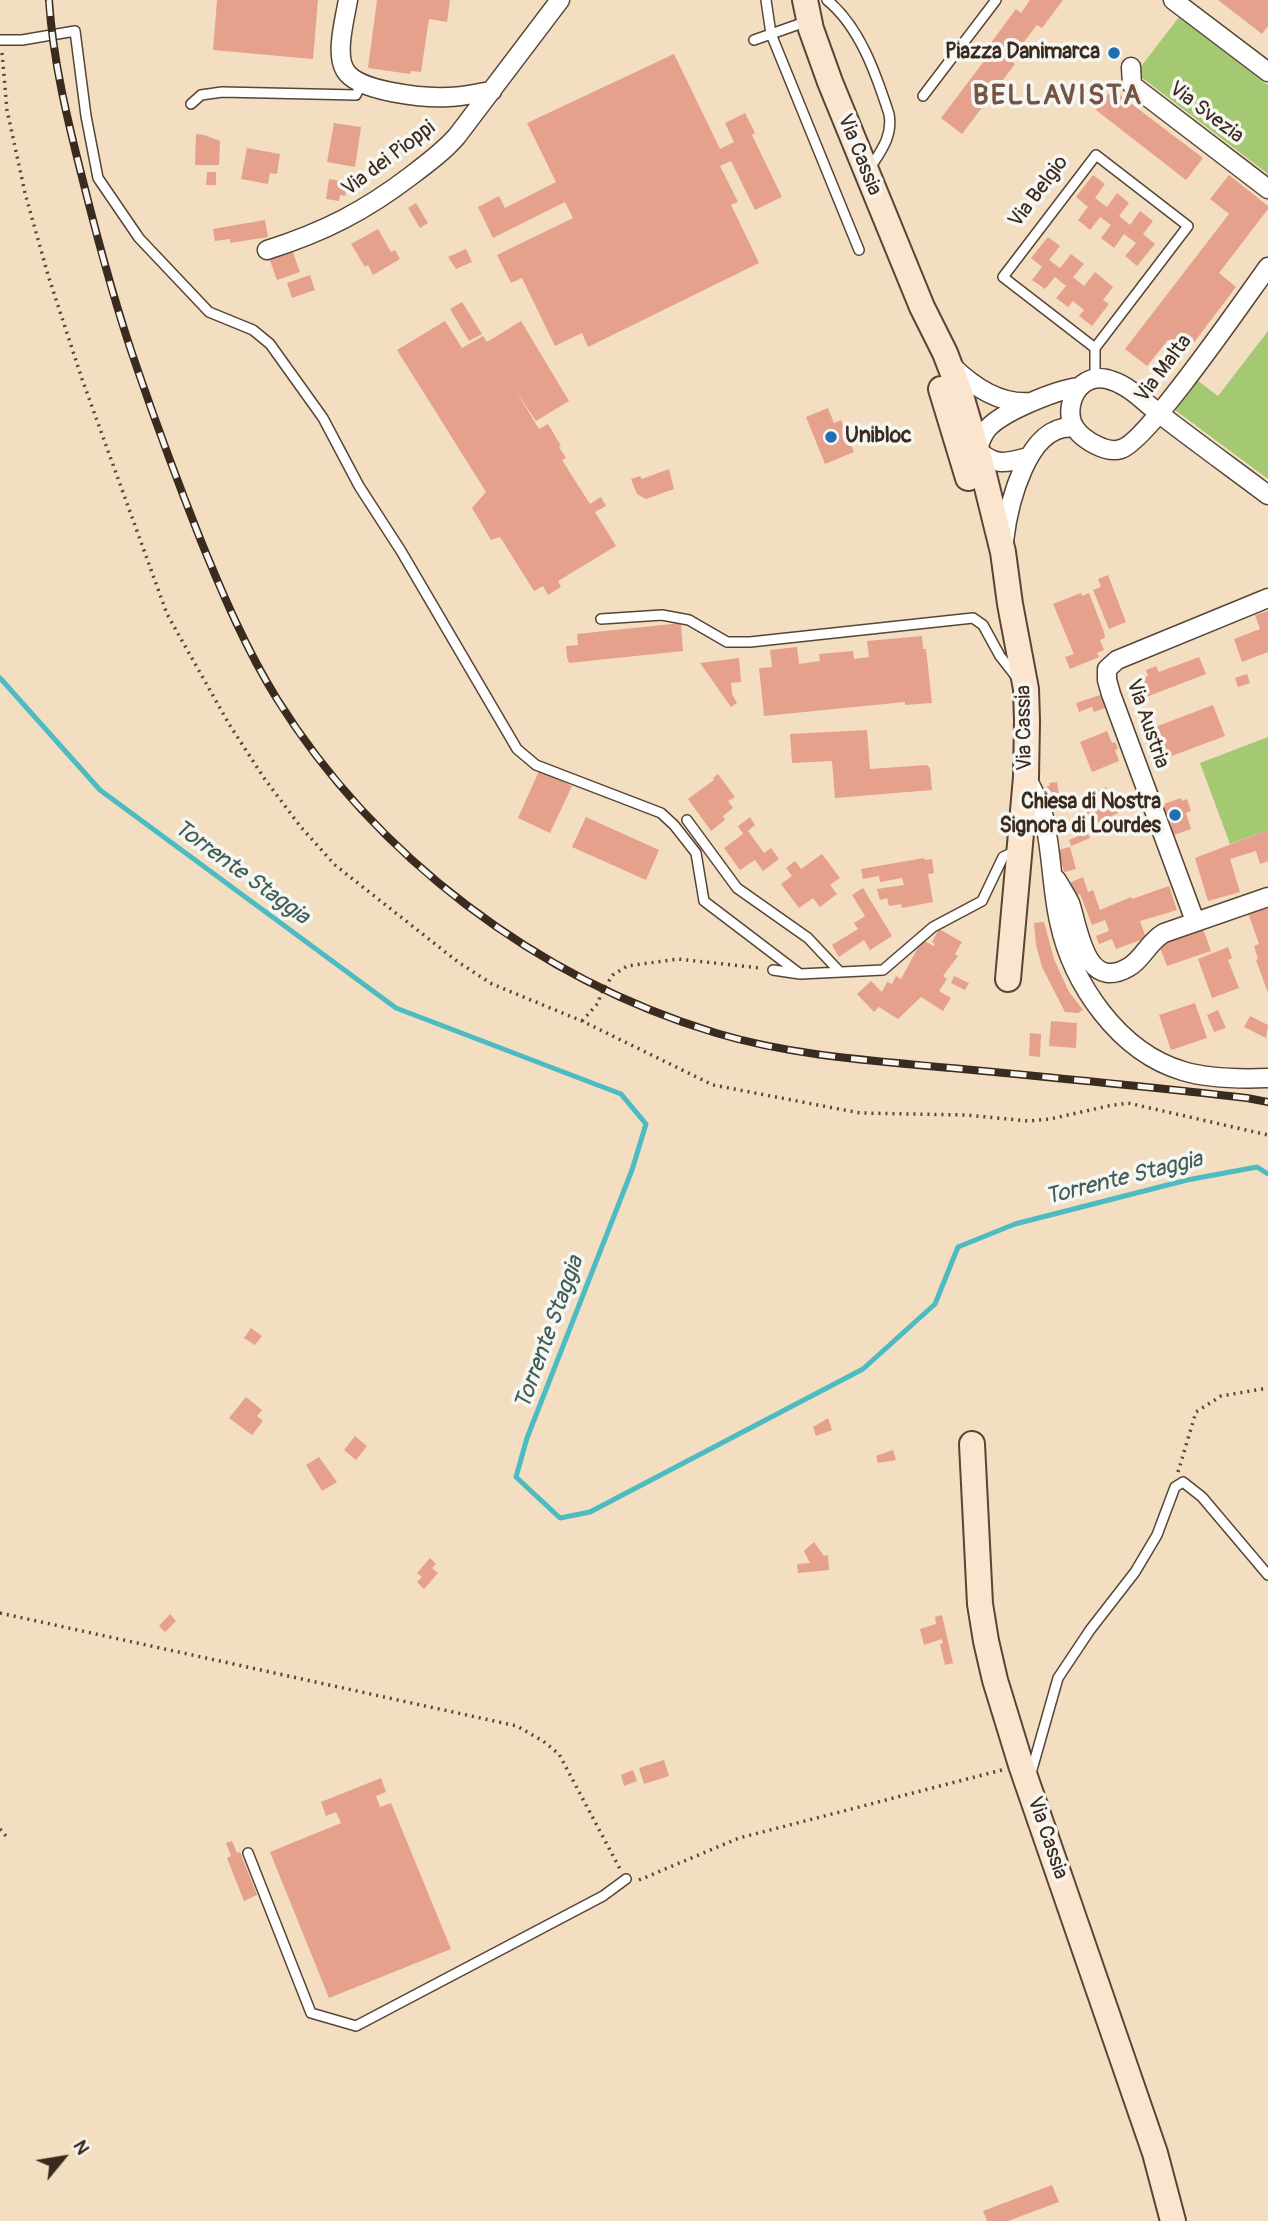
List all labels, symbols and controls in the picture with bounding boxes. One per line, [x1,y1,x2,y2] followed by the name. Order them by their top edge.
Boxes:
[945,40,1100,66] place label: Piazza Danimarca
[1106,45,1122,61] marker: Piazza Danimarca
[1164,77,1248,149] street label: Via Svezia
[974,80,1142,114] district label: BELLAVISTA
[831,111,887,199] street label: Via Cassia
[337,116,441,202] street label: Via dei Pioppi
[1004,151,1074,233] street label: Via Belgio
[1130,330,1198,408] street label: Via Malta
[845,424,912,450] place label: Unibloc
[823,429,839,445] marker: Unibloc
[1120,676,1174,772] street label: Via Austria
[1012,685,1038,771] street label: Via Cassia
[999,790,1161,840] place label: Chiesa di Nostra Signora di Lourdes
[1167,807,1183,823] marker: Chiesa di Nostra Signora di Lourdes
[168,815,314,931] water label: Torrente Staggia
[1043,1146,1205,1212] water label: Torrente Staggia
[510,1253,590,1413] water label: Torrente Staggia
[1021,1793,1073,1883] street label: Via Cassia
[28,2123,98,2193] north arrow
[68,2136,95,2159] text: N

